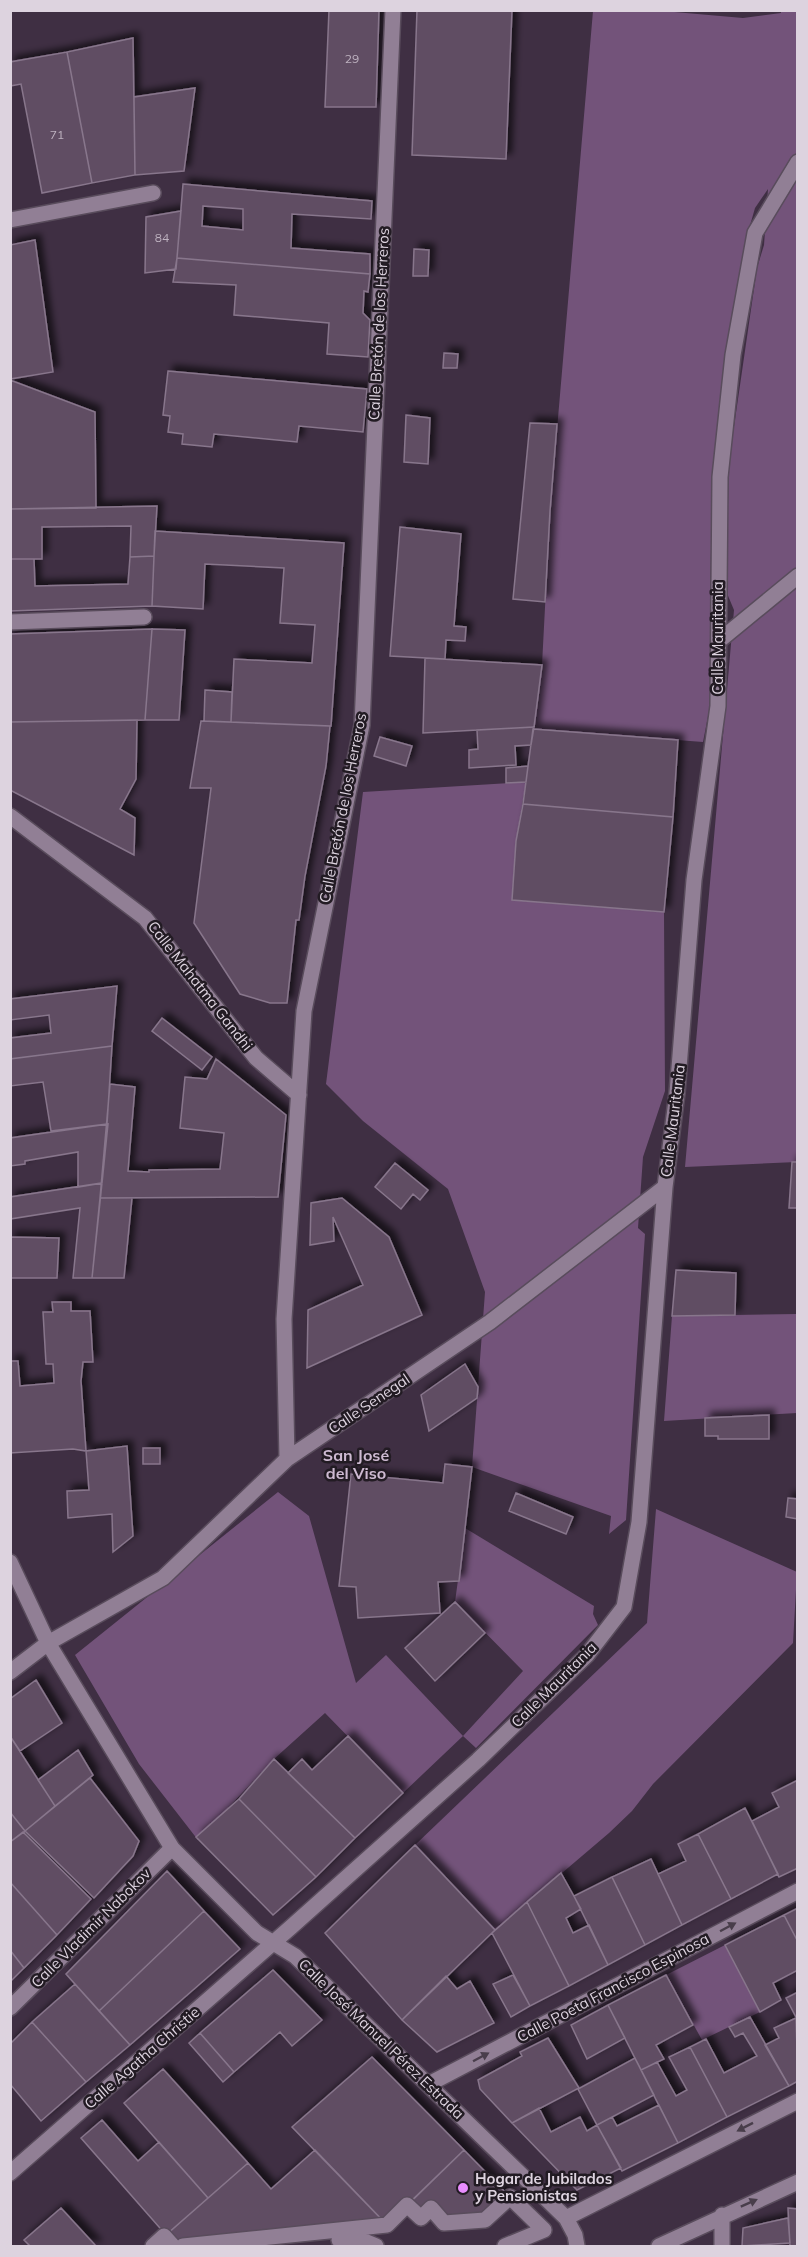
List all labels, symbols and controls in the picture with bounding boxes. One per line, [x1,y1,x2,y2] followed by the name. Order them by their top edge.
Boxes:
[345,51,359,66] house number: 29
[50,127,64,142] house number: 71
[364,227,393,421] street label: Calle Bretón de los Herreros
[155,230,169,245] house number: 84
[708,581,727,695] street label: Calle Mauritania
[315,711,370,904] street label: Calle Bretón de los Herreros
[144,917,257,1054] street label: Calle Mahatma Gandhi
[656,1064,689,1178] street label: Calle Mauritania
[324,1369,413,1438] street label: Calle Senegal
[323,1445,389,1483] district label: San José del Viso
[507,1638,600,1731] street label: Calle Mauritania
[27,1864,155,1992] street label: Calle Vladimir Nabokov
[719,1923,737,1933] one-way arrow
[514,1929,712,2046] street label: Calle Poeta Francisco Espinosa
[295,1954,468,2123] street label: Calle José Manuel Pérez Estrada
[80,2002,203,2113] street label: Calle Agatha Christie
[473,2052,490,2062] one-way arrow
[737,2122,754,2132] one-way arrow
[474,2169,612,2205] place label: Hogar de Jubilados y Pensionistas
[456,2181,470,2195] marker: Hogar de Jubilados y Pensionistas
[741,2198,759,2208] one-way arrow

